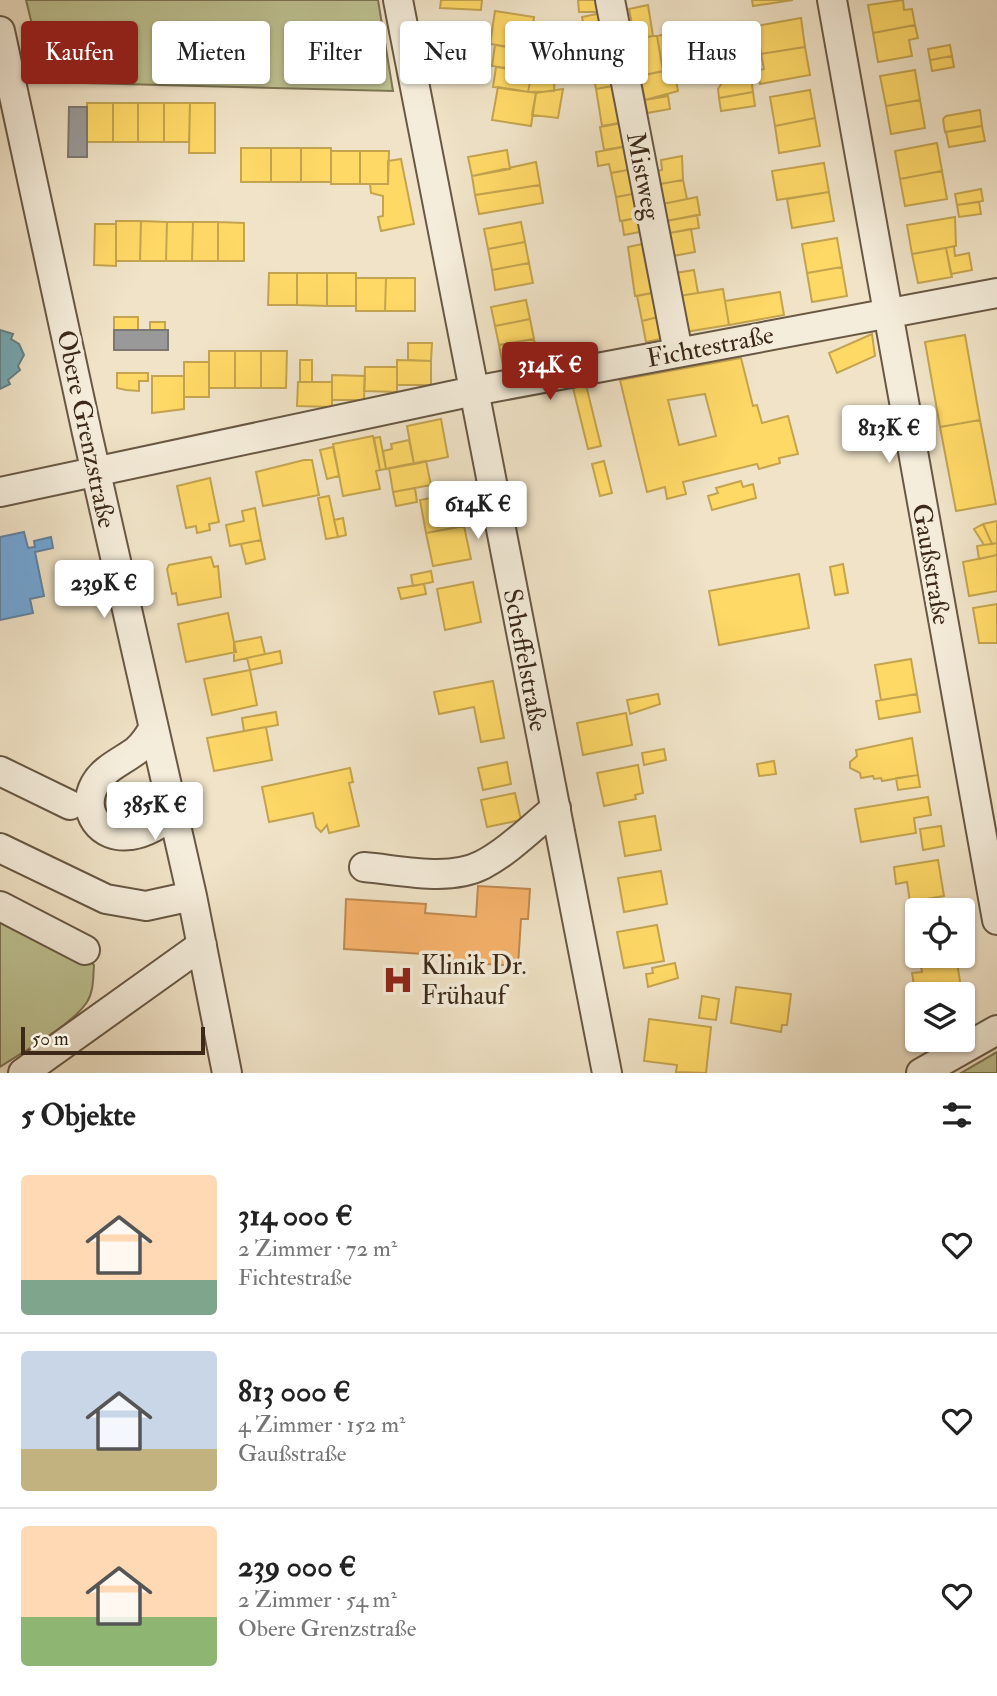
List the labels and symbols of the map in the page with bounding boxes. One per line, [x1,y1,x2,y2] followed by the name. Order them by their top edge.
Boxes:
[619,129,667,224] street label: Mistweg
[644,319,777,375] street label: Fichtestraße
[49,327,123,531] street label: Obere Grenzstraße
[493,342,607,402] pin: 314K €
[832,406,946,465] pin: 813K €
[421,482,535,541] pin: 614K €
[905,501,957,627] street label: Gaußstraße
[47,560,161,620] pin: 239K €
[496,586,555,734] street label: Scheffelstraße
[98,782,212,842] pin: 385K €
[421,950,527,1012] place label: Klinik Dr. Frühauf
[381,963,415,997] hospital icon: Klinik Dr. Frühauf
[21,1024,205,1056] scale bar

